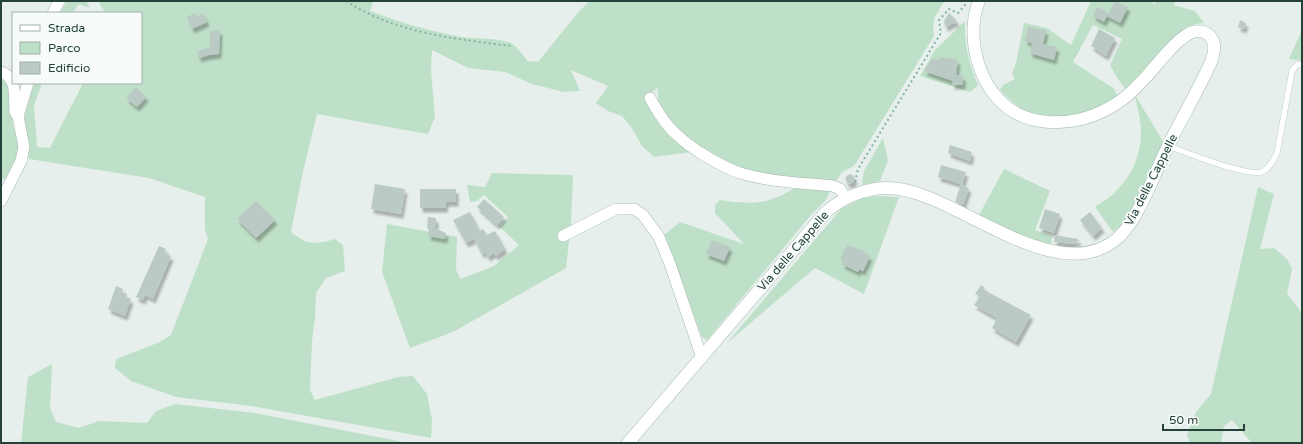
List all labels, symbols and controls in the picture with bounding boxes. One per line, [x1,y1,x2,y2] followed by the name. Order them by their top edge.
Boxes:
[12,12,142,84] legend
[48,21,85,35] text: Strada
[48,41,81,55] text: Parco
[48,61,90,75] text: Edificio
[1122,132,1180,228] street label: Via delle Cappelle
[755,208,832,294] street label: Via delle Cappelle
[1163,406,1244,432] scale bar
[1169,413,1198,427] text: 50 m

